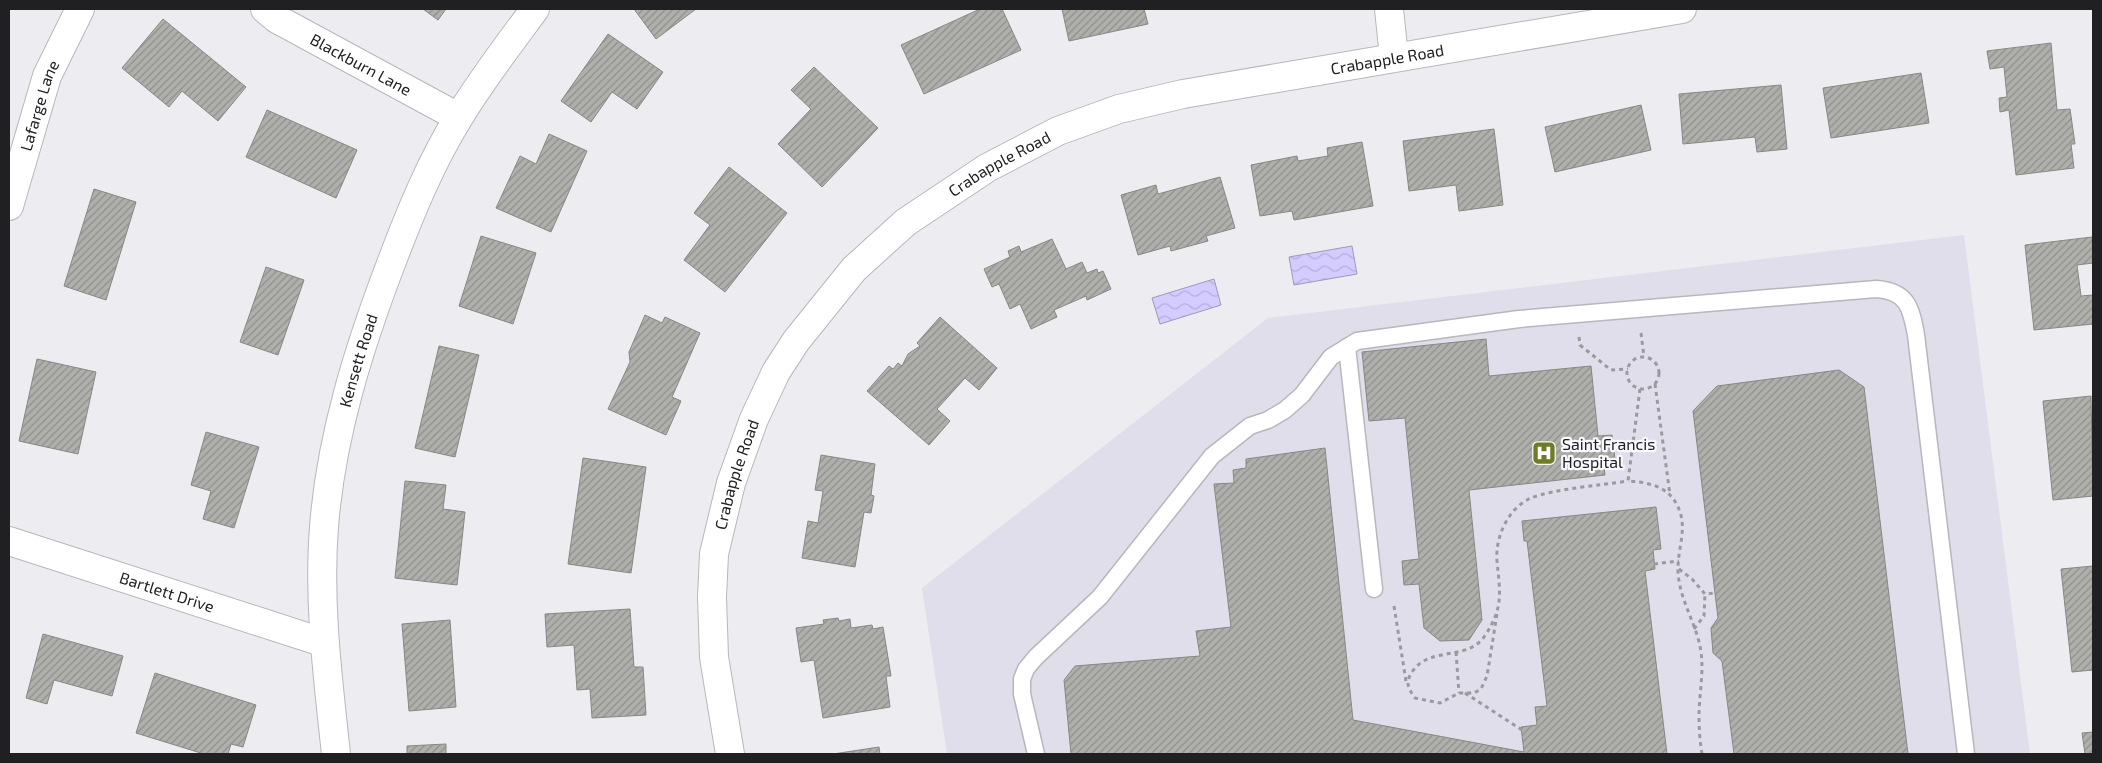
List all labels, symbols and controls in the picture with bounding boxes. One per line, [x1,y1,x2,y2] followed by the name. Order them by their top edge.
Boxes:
[307,29,415,99] street label: Blackburn Lane
[1329,40,1445,78] street label: Crabapple Road
[16,57,62,153] street label: Lafarge Lane
[945,127,1053,200] street label: Crabapple Road
[335,311,381,409] street label: Kensett Road
[710,417,762,532] street label: Crabapple Road
[1562,434,1655,471] place label: Saint Francis Hospital
[1531,440,1557,466] hospital icon: Saint Francis Hospital
[117,567,217,616] street label: Bartlett Drive

